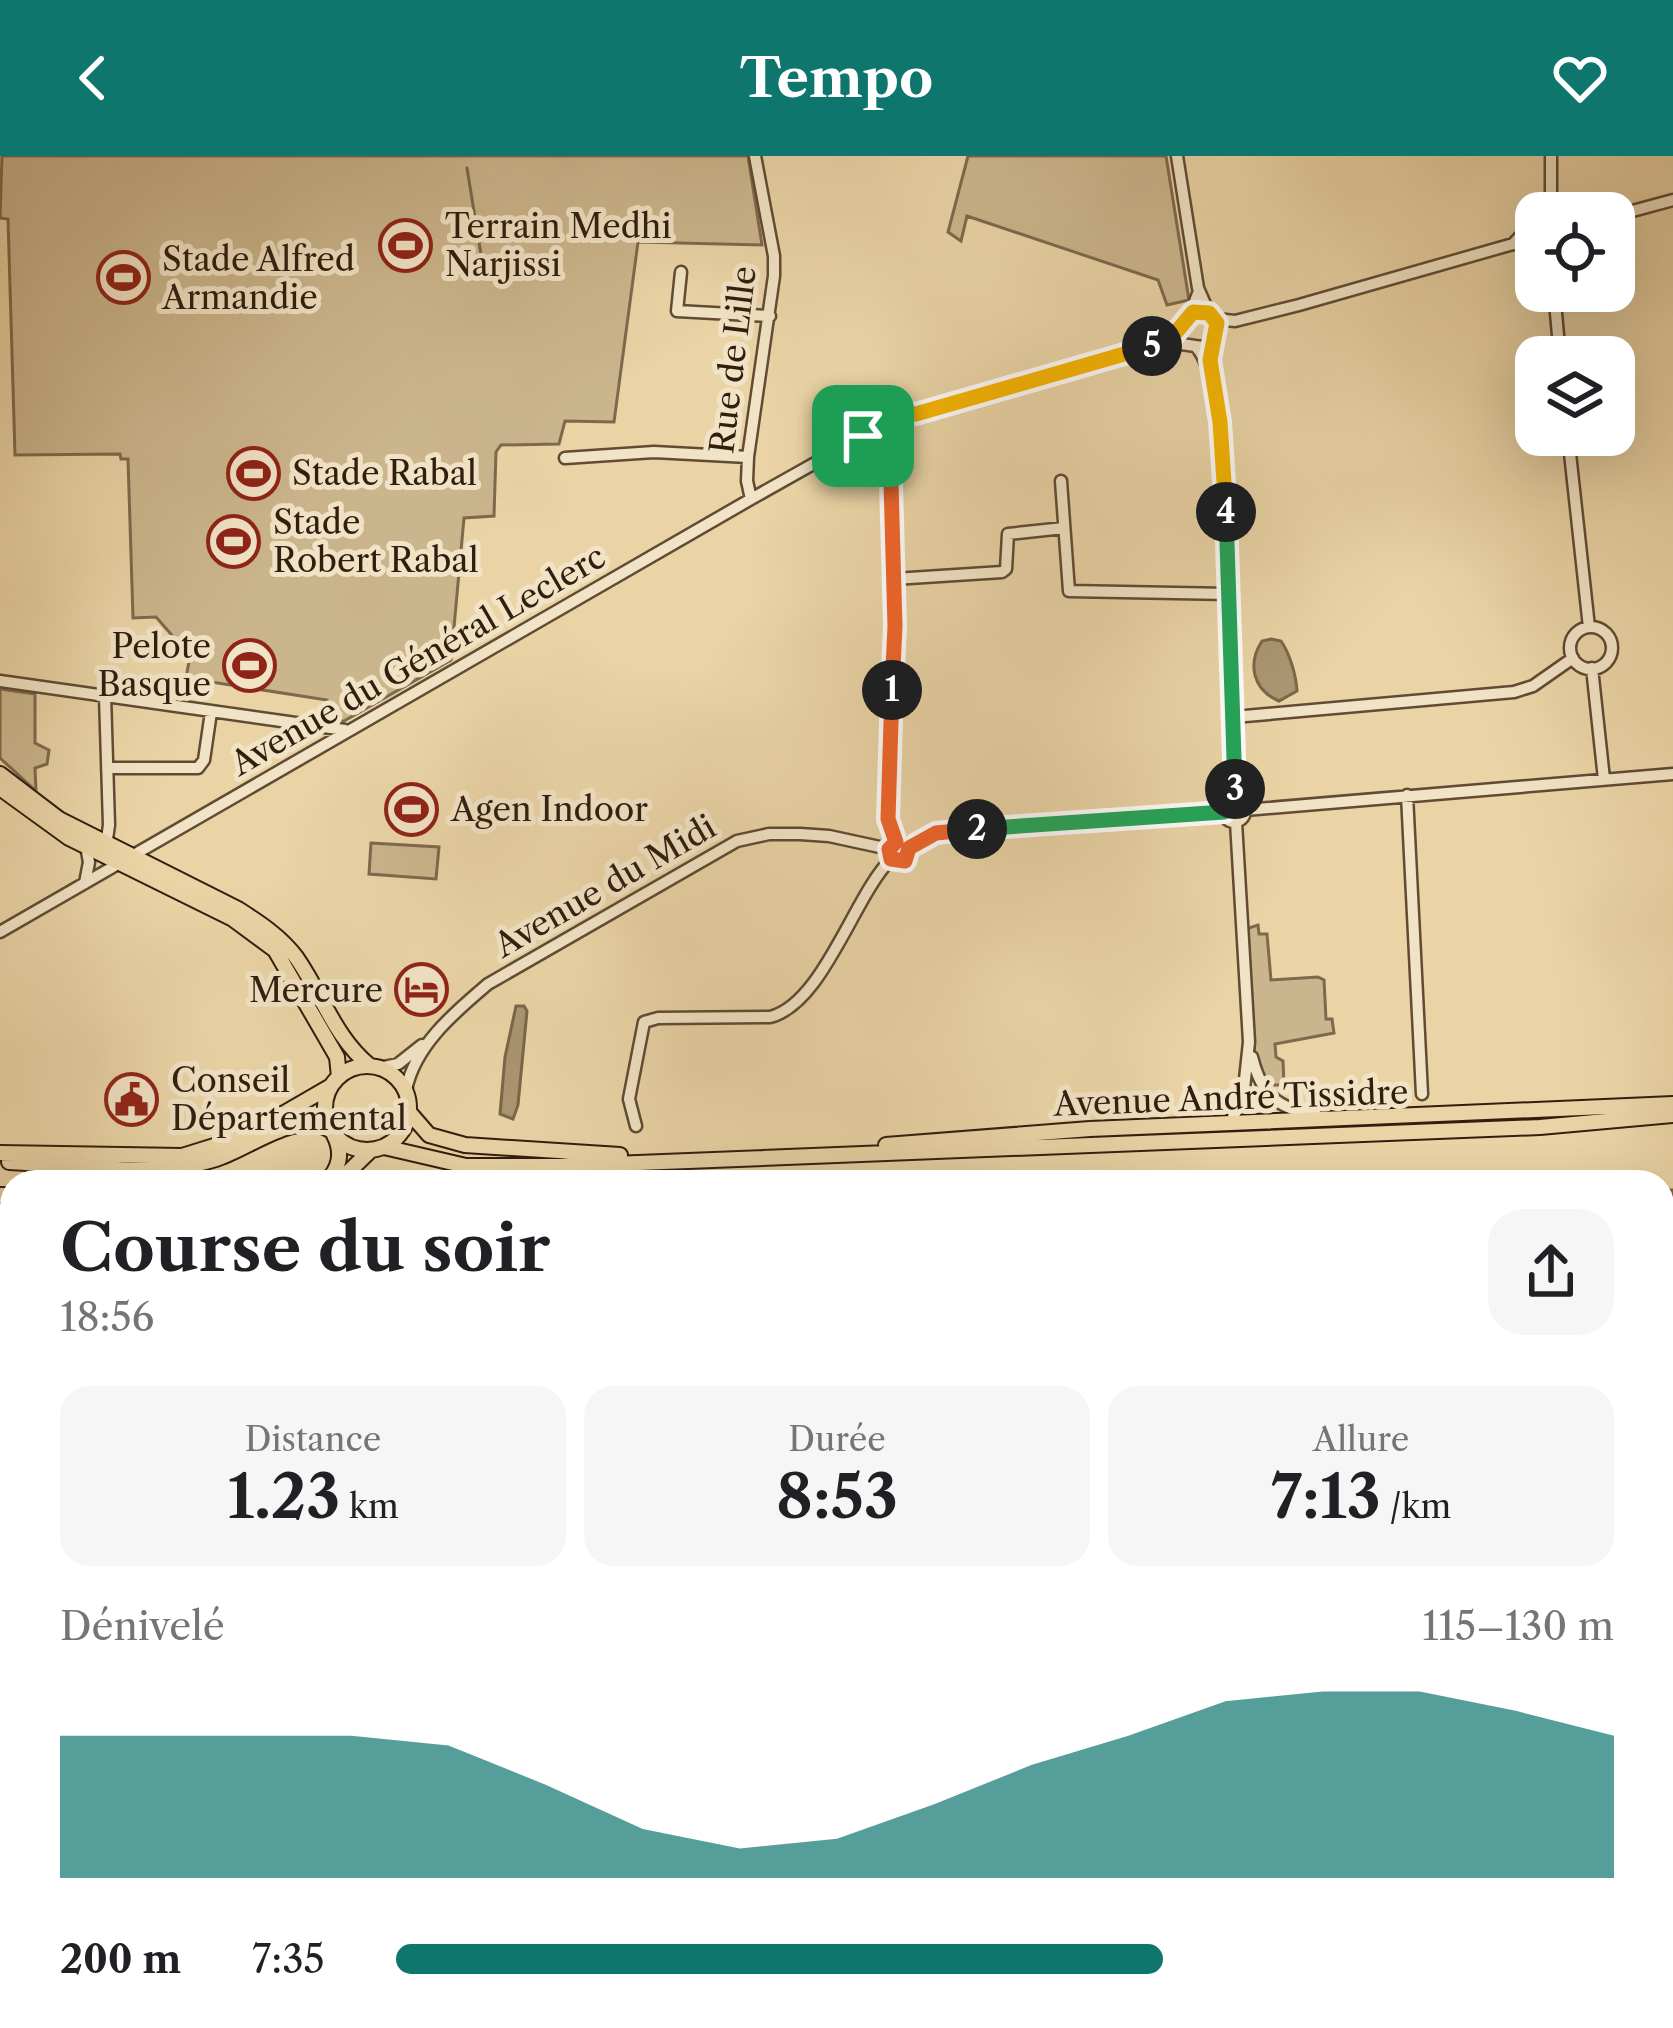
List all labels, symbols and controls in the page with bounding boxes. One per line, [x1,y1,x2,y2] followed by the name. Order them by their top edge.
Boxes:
[60,45,126,111] icon: back
[740,45,933,111] text: Tempo
[1547,45,1613,111] icon: heart
[1515,192,1635,456] map controls
[1515,192,1635,312] button: locate
[445,206,671,285] place label: Terrain Medhi Narjissi
[378,217,434,273] sports icon: Terrain Medhi Narjissi
[161,239,355,318] place label: Stade Alfred Armandie
[95,250,151,306] sports icon: Stade Alfred Armandie
[701,264,765,456] street label: Rue de Lille
[1122,316,1182,376] pin: 5
[1143,325,1161,366] text: 5
[1515,336,1635,456] button: layers
[812,385,914,487] pin
[830,403,896,469] icon: arrive
[225,445,281,501] sports icon: Stade Rabal
[292,453,477,494] place label: Stade Rabal
[1196,482,1256,542] pin: 4
[1216,491,1236,532] text: 4
[273,502,479,581] place label: Stade Robert Rabal
[206,513,262,569] sports icon: Stade Robert Rabal
[223,536,613,785] street label: Avenue du Général Leclerc
[97,626,211,705] place label: Pelote Basque
[222,637,278,693] sports icon: Pelote Basque
[862,660,922,720] pin: 1
[885,669,899,710] text: 1
[1205,759,1265,819] pin: 3
[1226,768,1244,809] text: 3
[384,781,440,837] sports icon: Agen Indoor
[450,789,648,830] place label: Agen Indoor
[947,799,1007,859] pin: 2
[486,806,723,966] street label: Avenue du Midi
[967,808,987,849] text: 2
[394,962,450,1018] hotel icon: Mercure
[249,970,383,1011] place label: Mercure
[171,1060,407,1139] place label: Conseil Départemental
[104,1071,160,1127] public building icon: Conseil Départemental
[1052,1071,1409,1125] street label: Avenue André Tissidre
[60,1207,550,1288] text: Course du soir
[1488,1209,1614,1335] button: share
[60,1293,154,1341] text: 18:56
[245,1419,381,1460] text: Distance
[788,1419,886,1460] text: Durée
[1313,1419,1409,1460] text: Allure
[227,1460,340,1534] text: 1.23
[776,1460,898,1534] text: 8:53
[1271,1460,1381,1534] text: 7:13
[340,1486,399,1527] text: km
[1381,1486,1451,1527] text: /km
[60,1602,225,1650] text: Dénivelé
[1422,1602,1614,1650] text: 115–130 m
[60,1935,181,1983] text: 200 m
[252,1935,325,1983] text: 7:35

